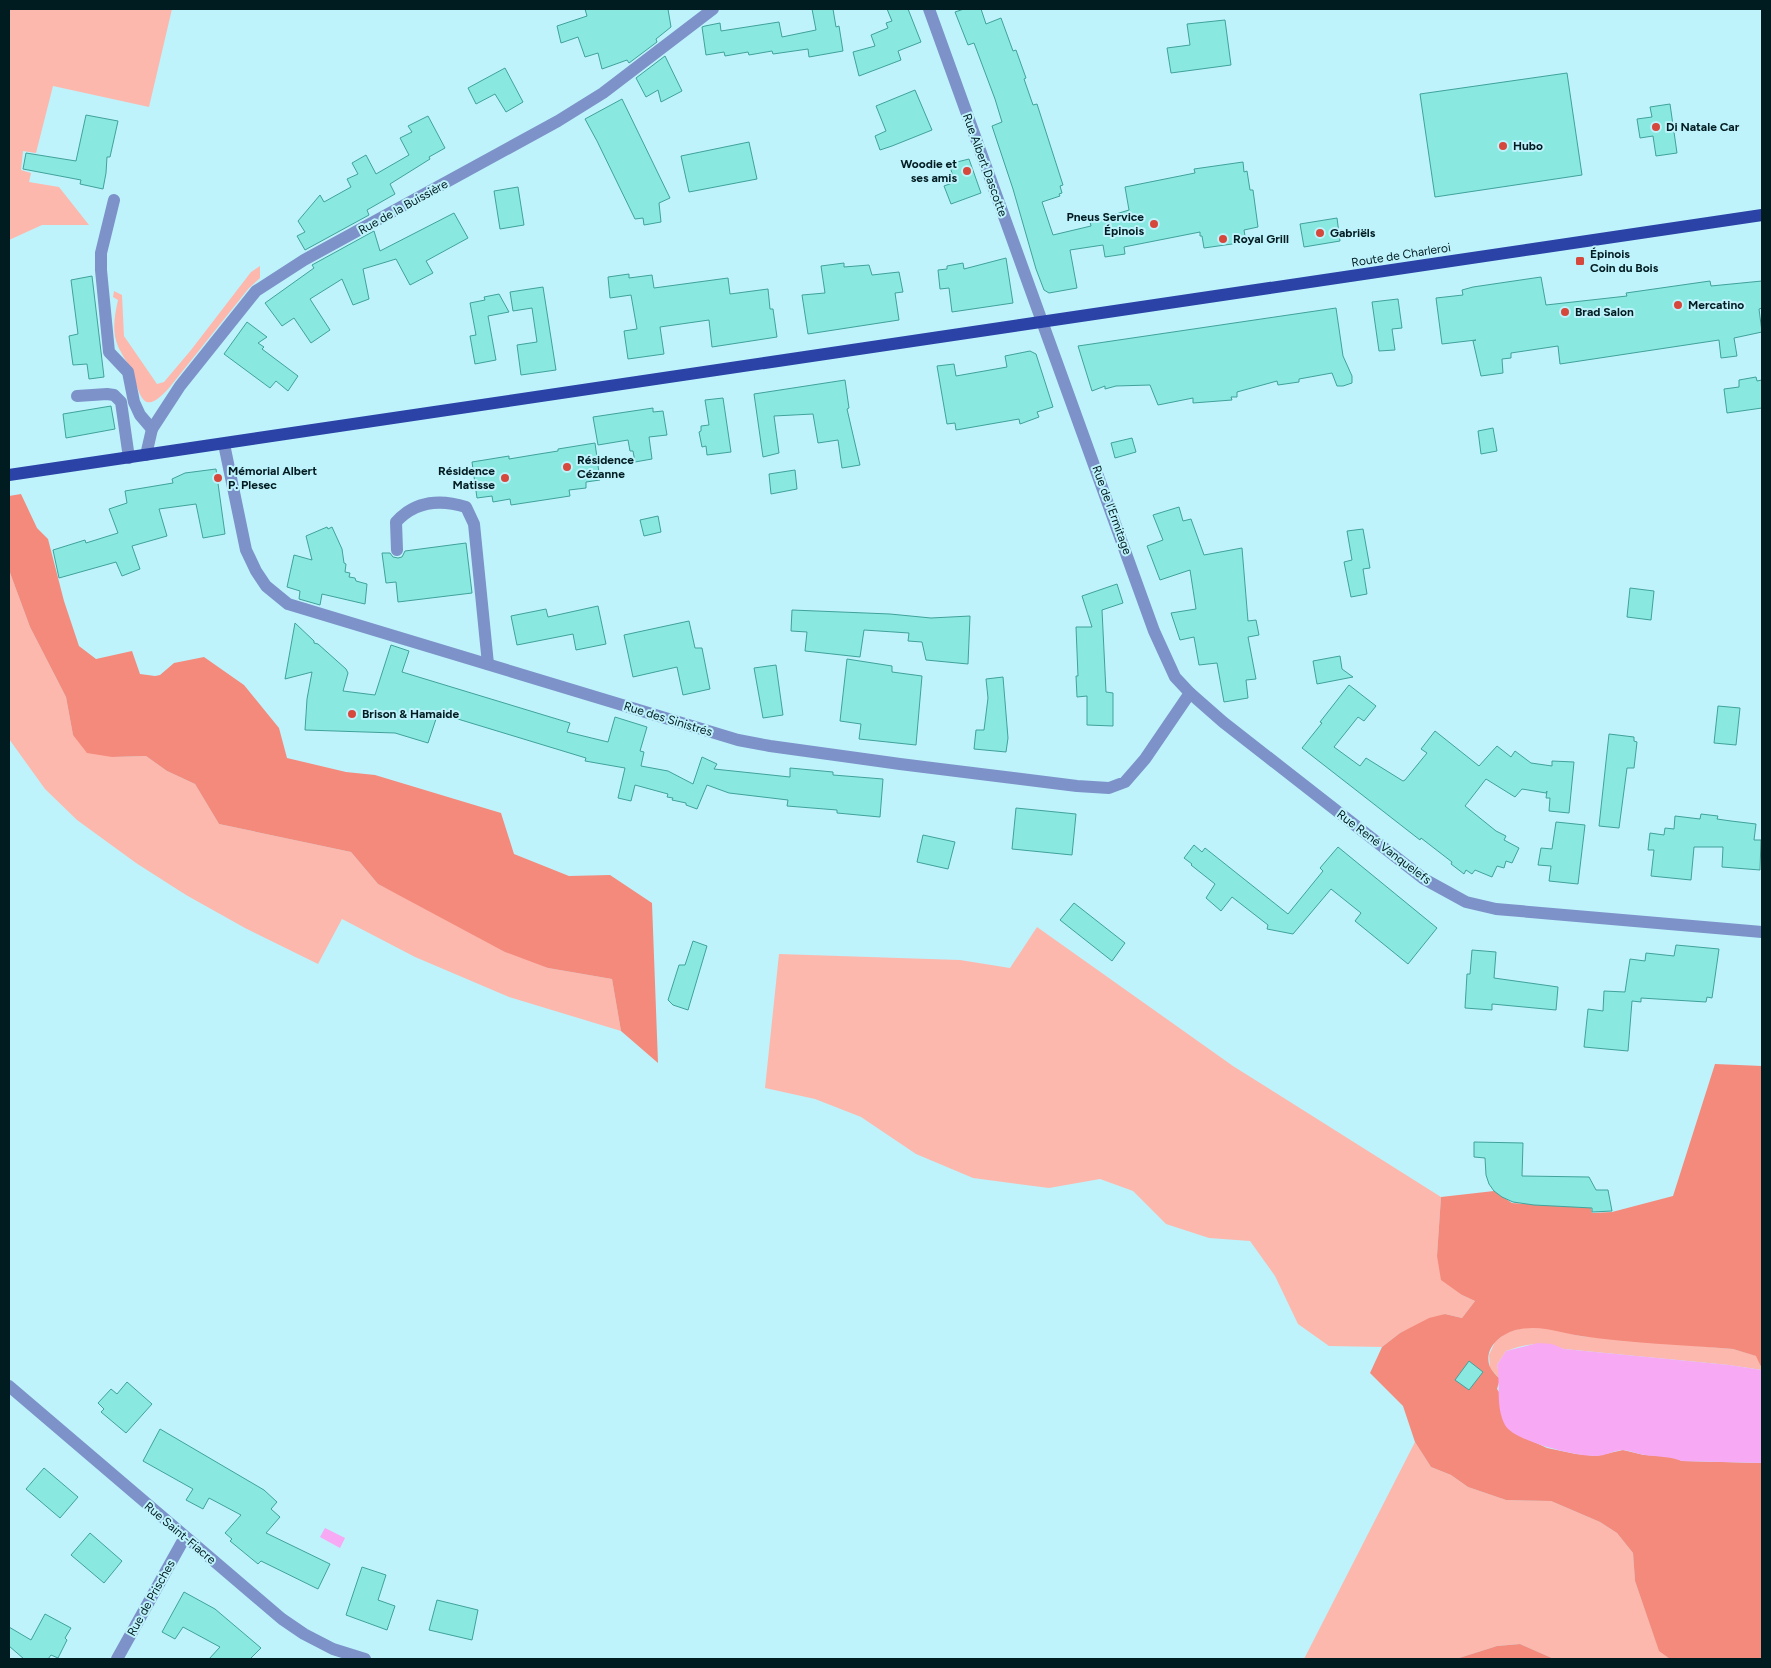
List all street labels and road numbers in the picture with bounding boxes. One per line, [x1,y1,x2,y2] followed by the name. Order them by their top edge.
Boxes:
[960,112,1010,219] street label: Rue Albert Dascotte
[356,176,450,237] street label: Rue de la Buissière
[1350,240,1452,270] street label: Route de Charleroi
[1089,464,1135,557] street label: Rue de l'Ermitage
[622,699,714,739] street label: Rue des Sinistrés
[1334,807,1434,887] street label: Rue René Vanquelefs
[142,1499,219,1567] street label: Rue Saint-Fiacre
[124,1557,178,1639] street label: Rue de Prisches

